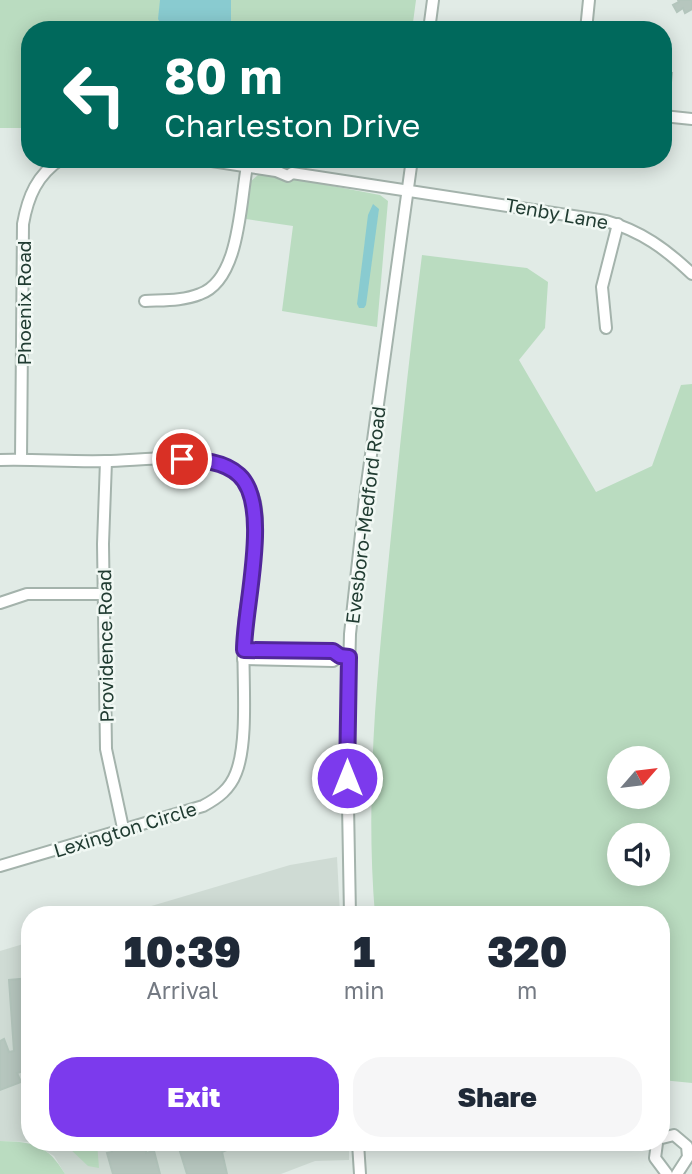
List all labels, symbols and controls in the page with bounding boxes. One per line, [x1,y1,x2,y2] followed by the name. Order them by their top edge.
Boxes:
[164,46,282,105] text: 80 m
[49,49,140,140] icon: left
[164,106,420,144] text: Charleston Drive
[504,193,610,233] street label: Tenby Lane
[12,240,35,366] street label: Phoenix Road
[340,405,390,625] street label: Evesboro-Medford Road
[152,429,212,489] pin
[163,440,201,478] icon: arrive
[92,569,118,723] street label: Providence Road
[310,741,384,815] position arrow
[607,746,670,808] north arrow
[607,746,670,886] map controls
[51,796,199,862] street label: Lexington Circle
[607,823,670,886] button: sound
[124,926,241,976] text: 10:39
[353,926,375,976] text: 1
[487,926,567,976] text: 320
[146,976,218,1004] text: Arrival
[344,976,384,1004] text: min
[517,976,537,1004] text: m
[49,1057,339,1137] button: Exit
[353,1057,642,1137] button: Share

